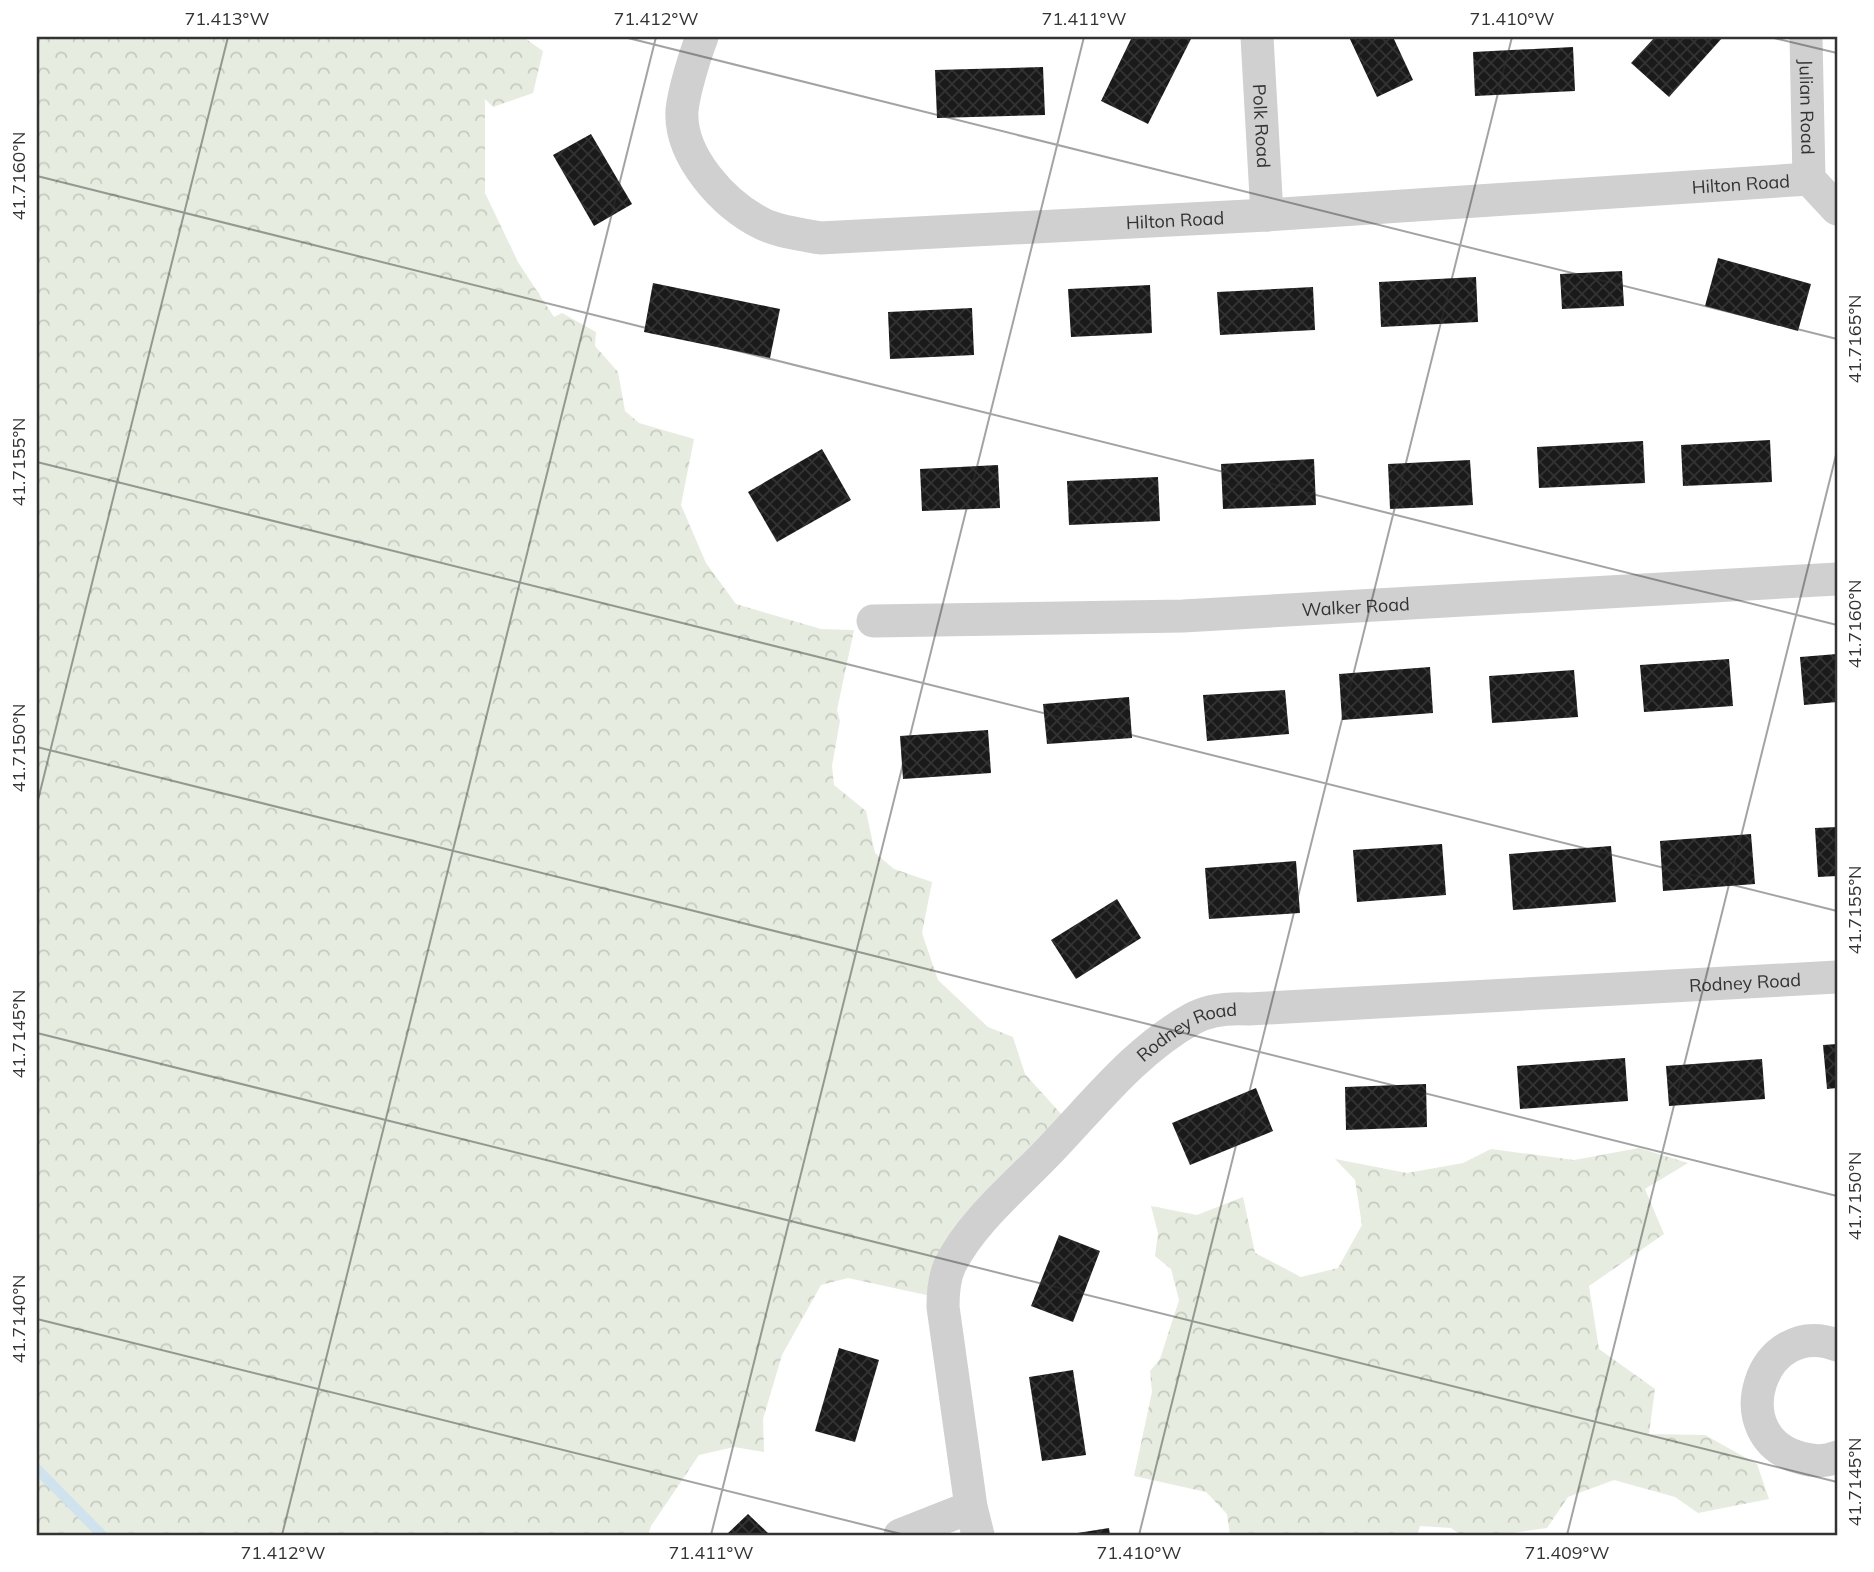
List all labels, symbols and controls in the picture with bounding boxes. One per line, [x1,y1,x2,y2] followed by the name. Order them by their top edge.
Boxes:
[184,7,270,30] text: 71.413°W
[613,7,699,30] text: 71.412°W
[1041,7,1127,30] text: 71.411°W
[1469,7,1555,30] text: 71.410°W
[1795,59,1820,155] street label: Julian Road
[1248,83,1276,168] street label: Polk Road
[7,131,30,221] text: 41.7160°N
[1691,169,1791,198] street label: Hilton Road
[1125,206,1225,234] street label: Hilton Road
[1843,294,1866,384] text: 41.7165°N
[7,417,30,507] text: 41.7155°N
[1843,579,1866,669] text: 41.7160°N
[1301,592,1410,621] street label: Walker Road
[7,703,30,793] text: 41.7150°N
[1843,865,1866,955] text: 41.7155°N
[1688,967,1802,997] street label: Rodney Road
[7,989,30,1079] text: 41.7145°N
[1131,997,1237,1066] street label: Rodney Road
[1843,1151,1866,1241] text: 41.7150°N
[7,1274,30,1364] text: 41.7140°N
[1843,1437,1866,1527] text: 41.7145°N
[240,1541,326,1564] text: 71.412°W
[668,1541,754,1564] text: 71.411°W
[1096,1541,1182,1564] text: 71.410°W
[1524,1541,1610,1564] text: 71.409°W

